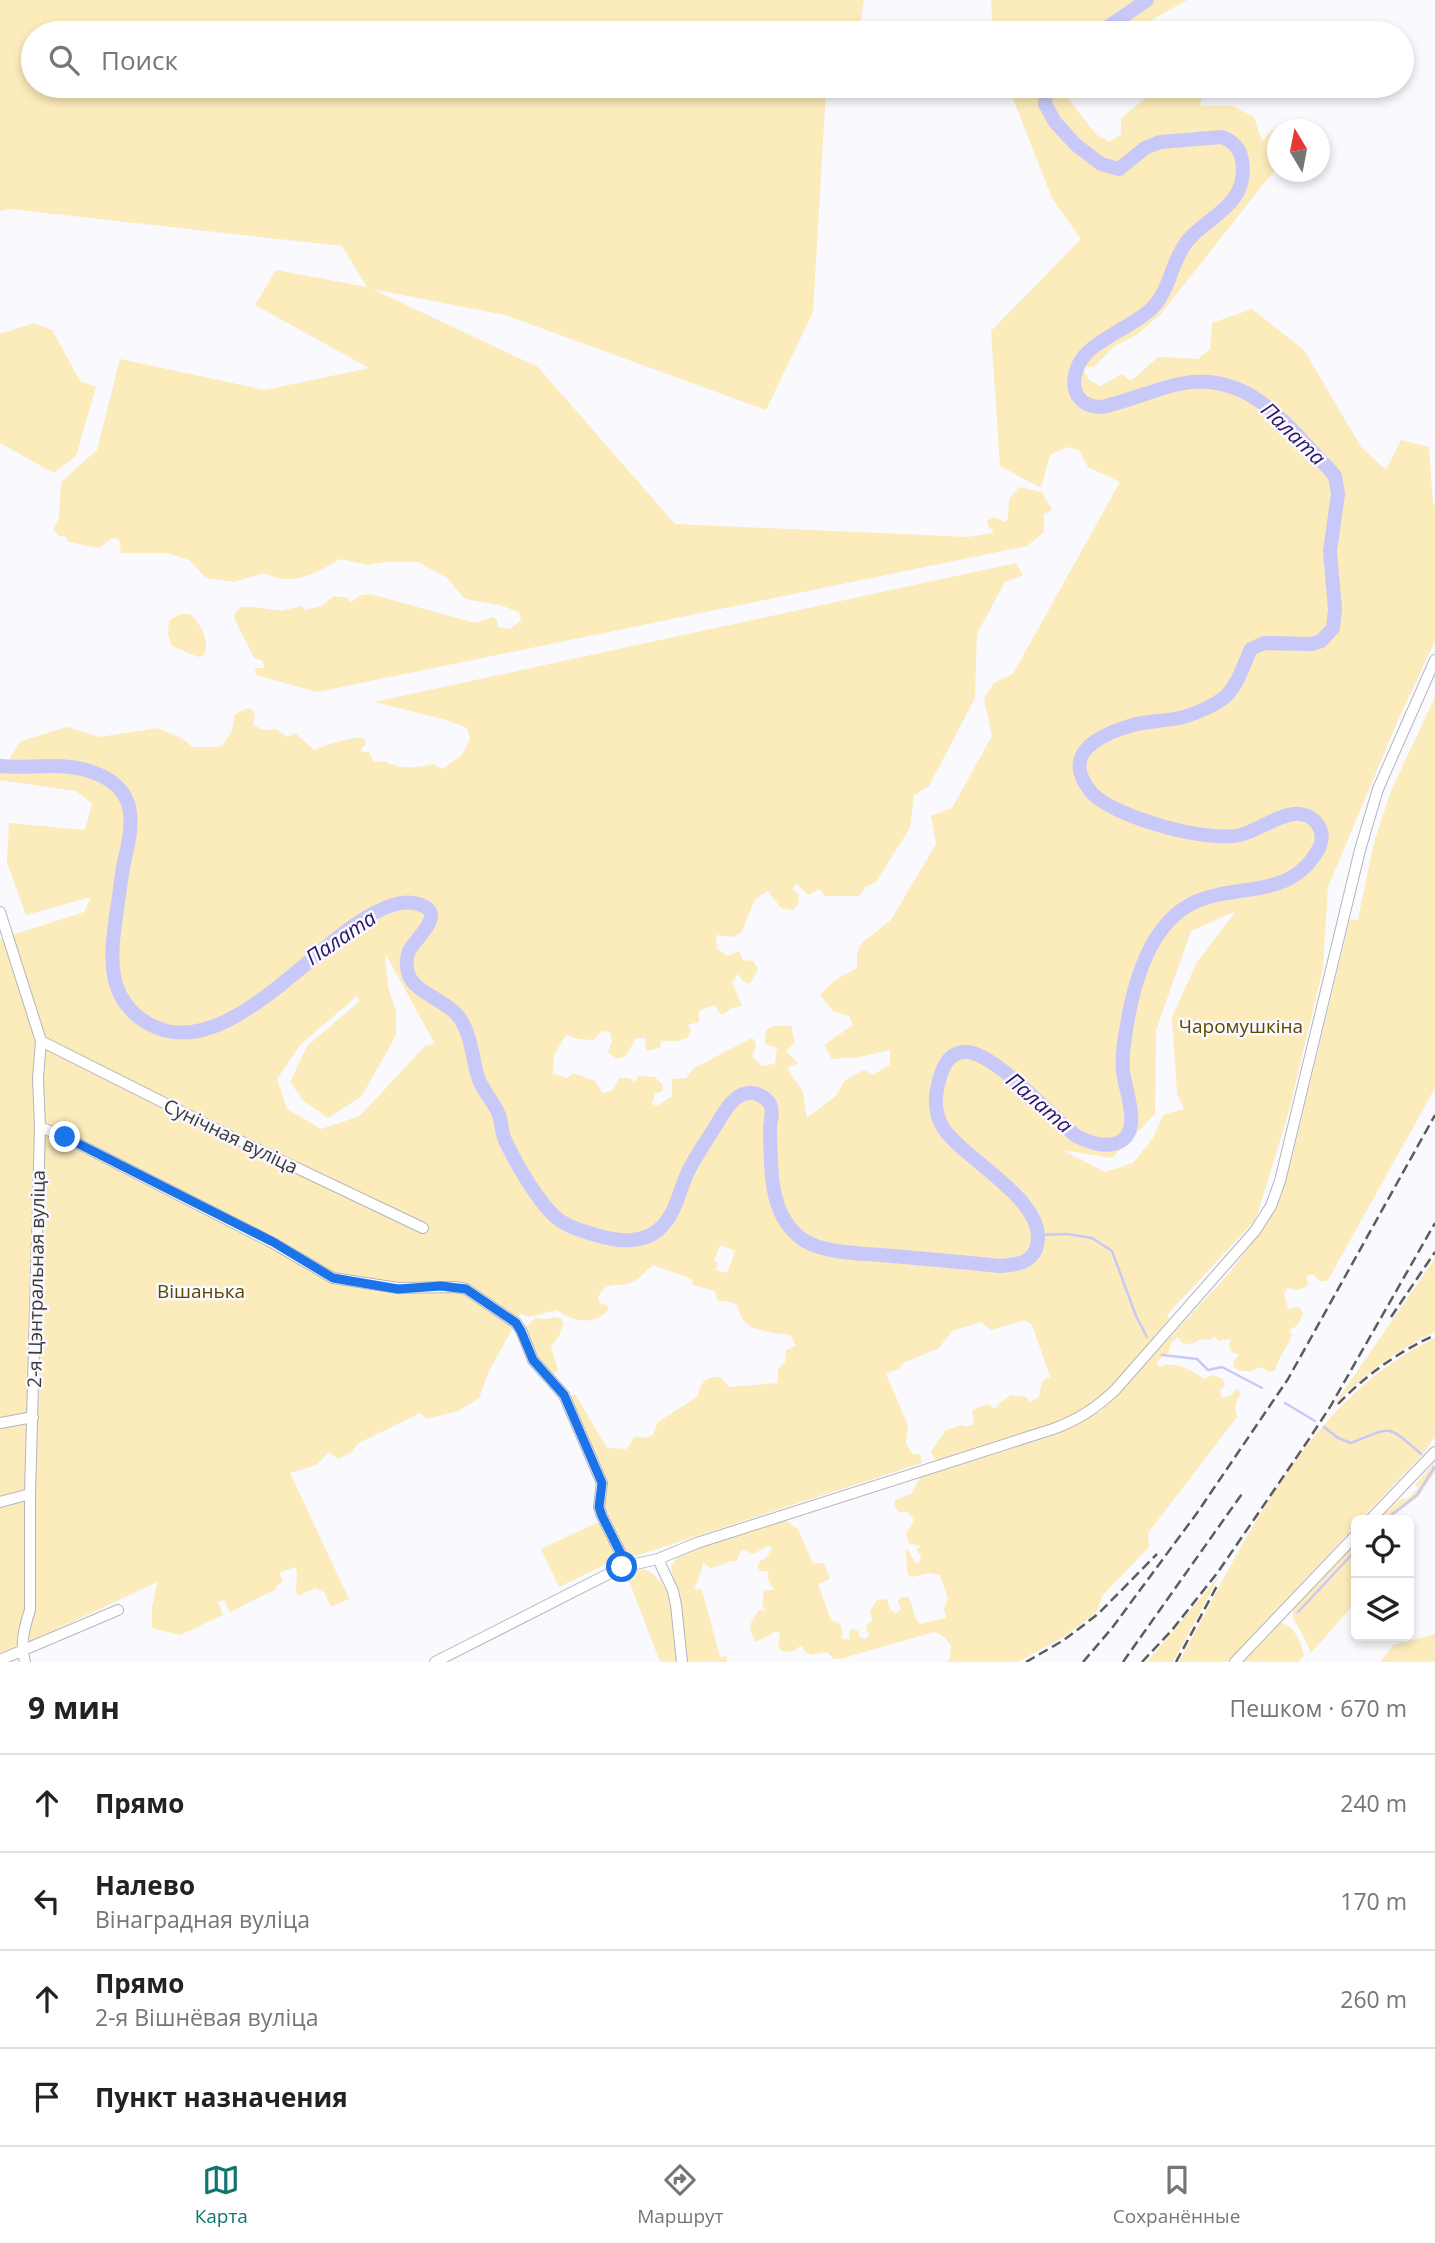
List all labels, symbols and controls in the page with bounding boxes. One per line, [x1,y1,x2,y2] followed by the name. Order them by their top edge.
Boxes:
[21,21,1414,98] search box
[45,41,83,79] icon: search
[101,42,178,78] text: Поиск
[1267,119,1330,182] north arrow
[1255,396,1332,471] water label: Палата
[300,903,381,971] water label: Палата
[1179,1013,1303,1039] park label: Чаромушкіна
[1000,1066,1079,1139] water label: Палата
[159,1092,303,1180] street label: Сунічная вуліца
[49,1121,80,1152] route end
[21,1170,51,1388] street label: 2-я Цэнтральная вуліца
[157,1278,245,1304] park label: Вішанька
[1351,1515,1414,1641] map controls
[1351,1515,1414,1578] button: locate
[606,1551,637,1582] route start
[1351,1578,1414,1641] button: layers
[28,1687,120,1728] text: 9 мин
[1230,1692,1407,1724] text: Пешком · 670 m
[28,1784,66,1822] icon: ahead
[95,1785,184,1821] text: Прямо
[1340,1787,1407,1819] text: 240 m
[95,1867,195,1903] text: Налево
[28,1882,66,1920] icon: left
[1340,1885,1407,1917] text: 170 m
[95,1903,310,1935] text: Вінаградная вуліца
[95,1965,184,2001] text: Прямо
[28,1980,66,2018] icon: ahead
[1340,1983,1407,2015] text: 260 m
[95,2001,318,2033] text: 2-я Вішнёвая вуліца
[28,2078,66,2116] icon: arrive
[95,2079,348,2115] text: Пункт назначения
[195,2161,248,2229] tab: Карта
[637,2161,723,2229] tab: Маршрут
[1113,2161,1240,2229] tab: Сохранённые

